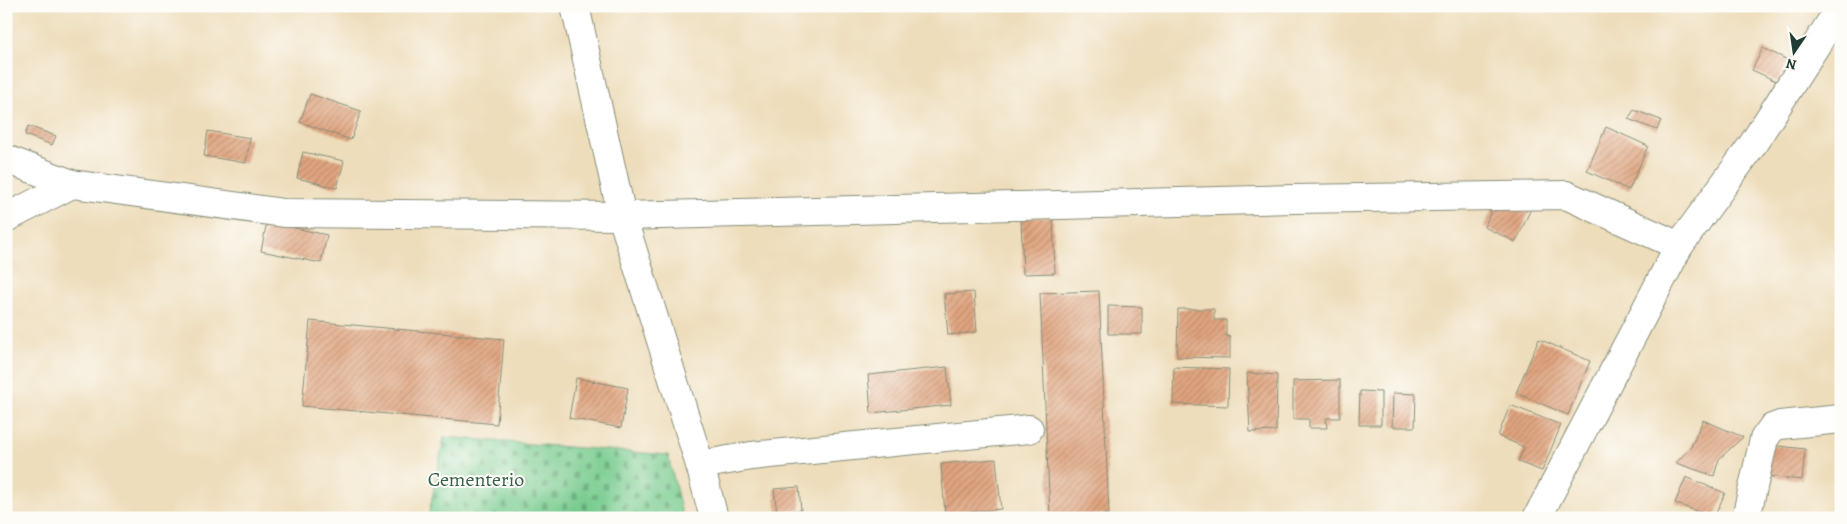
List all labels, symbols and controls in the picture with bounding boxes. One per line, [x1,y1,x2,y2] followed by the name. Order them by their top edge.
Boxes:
[1770,28,1820,78] north arrow
[1784,54,1798,75] text: N
[428,466,524,493] park label: Cementerio

